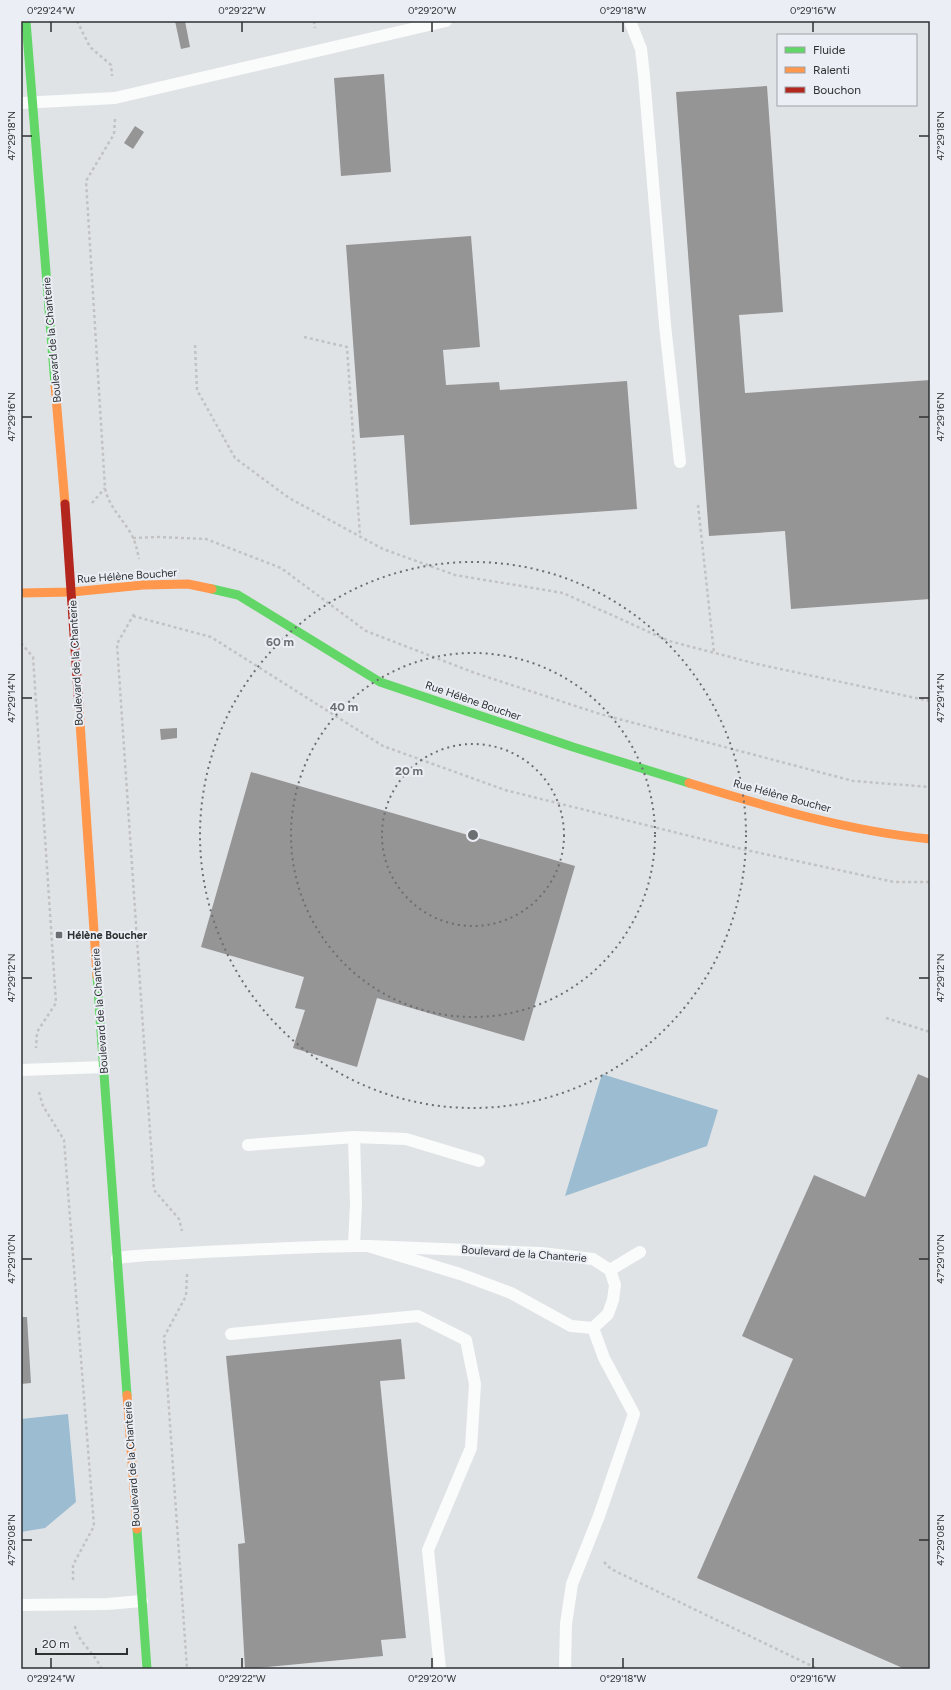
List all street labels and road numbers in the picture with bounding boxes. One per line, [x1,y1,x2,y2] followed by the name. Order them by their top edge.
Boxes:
[40,277,64,403] street label: Boulevard de la Chanterie
[76,566,178,586] street label: Rue Hélène Boucher
[66,600,86,726] street label: Boulevard de la Chanterie
[423,679,523,724] street label: Rue Hélène Boucher
[732,777,832,815] street label: Rue Hélène Boucher
[89,948,111,1074] street label: Boulevard de la Chanterie
[461,1243,587,1265] street label: Boulevard de la Chanterie
[121,1401,143,1527] street label: Boulevard de la Chanterie

